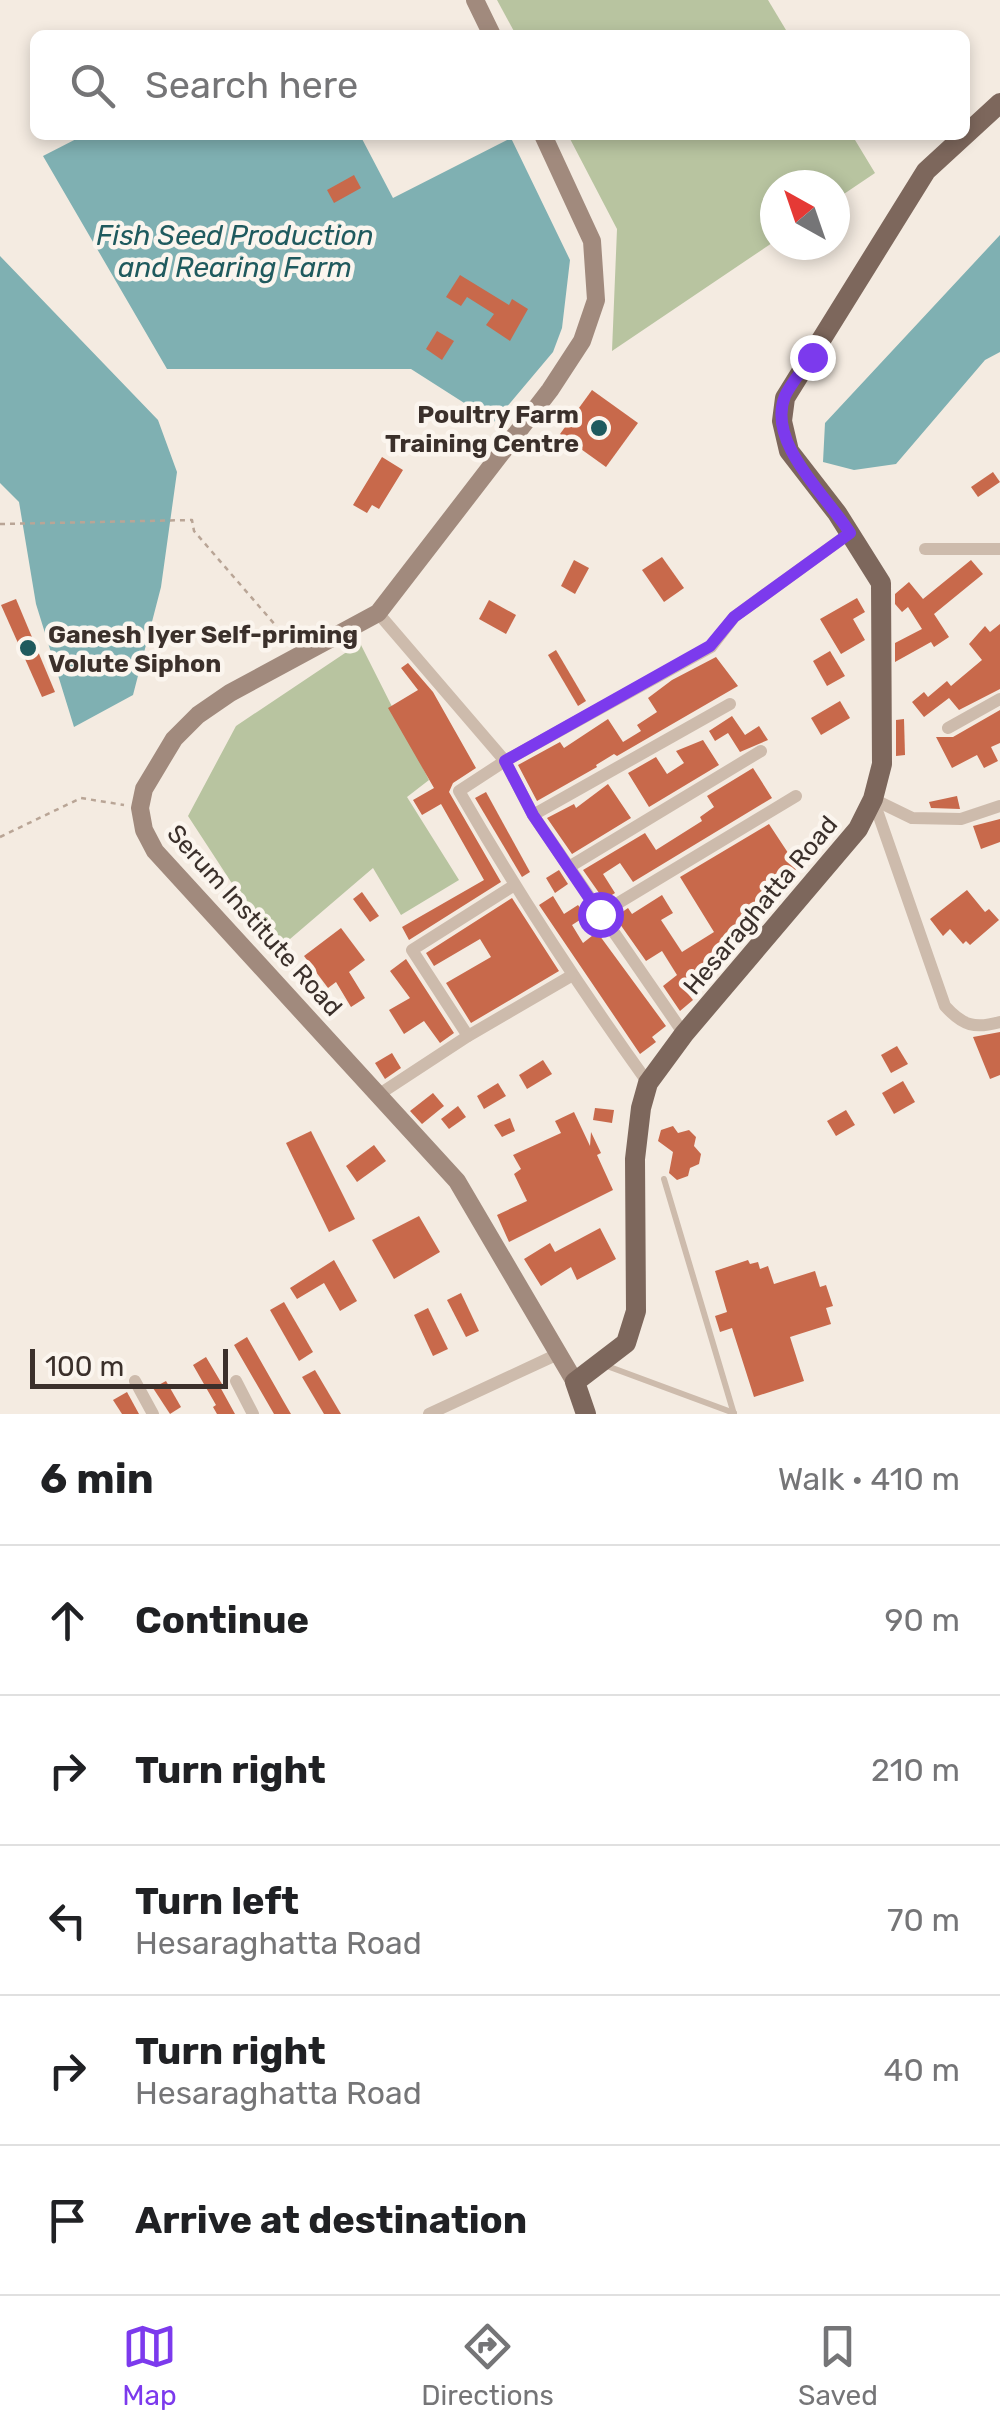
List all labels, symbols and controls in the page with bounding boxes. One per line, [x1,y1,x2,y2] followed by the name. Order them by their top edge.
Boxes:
[30,30,970,140] search box
[65,58,120,113] icon: search
[145,62,358,108] text: Search here
[760,170,850,260] north arrow
[96,219,374,284] water label: Fish Seed Production and Rearing Farm
[790,335,836,381] route end
[385,400,579,458] place label: Poultry Farm Training Centre
[588,417,610,439] marker: Poultry Farm Training Centre
[48,620,358,678] place label: Ganesh Iyer Self-priming Volute Siphon
[17,637,39,659] marker: Ganesh Iyer Self-priming Volute Siphon
[677,810,843,1000] street label: Hesaraghatta Road
[161,819,348,1022] street label: Serum Institute Road
[578,892,624,938] route start
[30,1344,228,1388] scale bar
[45,1350,124,1383] text: 100 m
[40,1454,154,1504] text: 6 min
[778,1460,960,1498] text: Walk · 410 m
[40,1593,95,1648] icon: ahead
[135,1597,309,1643] text: Continue
[884,1601,960,1639] text: 90 m
[40,1743,95,1798] icon: right
[135,1747,326,1793] text: Turn right
[871,1751,960,1789] text: 210 m
[135,1878,299,1924] text: Turn left
[40,1893,95,1948] icon: left
[887,1901,960,1939] text: 70 m
[135,1924,422,1962] text: Hesaraghatta Road
[135,2028,326,2074] text: Turn right
[40,2043,95,2098] icon: right
[884,2051,960,2089] text: 40 m
[135,2074,422,2112] text: Hesaraghatta Road
[40,2193,95,2248] icon: arrive
[135,2197,527,2243] text: Arrive at destination
[122,2319,177,2412] tab: Map
[421,2319,554,2412] tab: Directions
[798,2319,878,2412] tab: Saved

